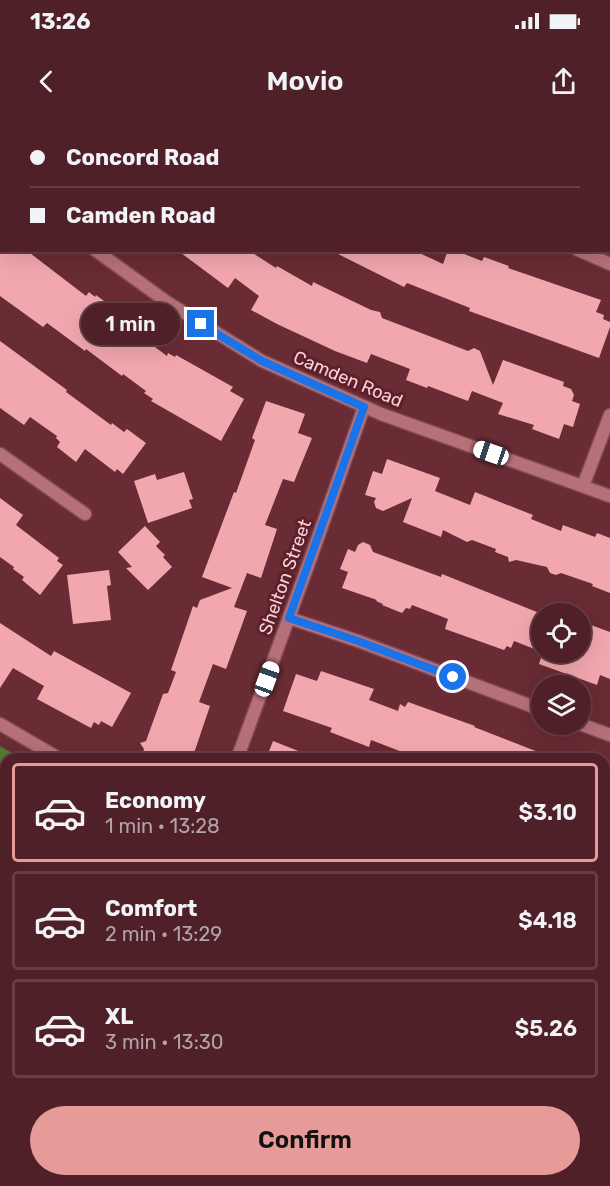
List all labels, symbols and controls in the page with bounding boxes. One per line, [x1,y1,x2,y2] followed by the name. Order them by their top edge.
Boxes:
[30,8,90,35] text: 13:26
[30,65,63,98] icon: back
[266,65,344,97] text: Movio
[547,65,580,98] icon: share
[66,144,219,171] text: Concord Road
[66,202,216,229] text: Camden Road
[81,303,180,345] callout: 1 min
[187,310,214,337] route end
[105,312,156,336] text: 1 min
[290,346,406,412] street label: Camden Road
[471,439,511,467] car
[254,516,316,638] street label: Shelton Street
[531,603,591,735] map controls
[531,603,591,663] button: locate
[252,659,282,699] car
[439,663,466,690] route start
[531,675,591,735] button: layers
[33,786,87,840] icon: car
[105,787,206,814] text: Economy
[519,799,577,826] text: $3.10
[105,814,220,838] text: 1 min · 13:28
[33,894,87,948] icon: car
[105,895,197,922] text: Comfort
[518,907,577,934] text: $4.18
[105,922,222,946] text: 2 min · 13:29
[33,1002,87,1056] icon: car
[105,1003,133,1030] text: XL
[515,1015,577,1042] text: $5.26
[105,1030,223,1054] text: 3 min · 13:30
[30,1106,580,1175] button: Confirm

